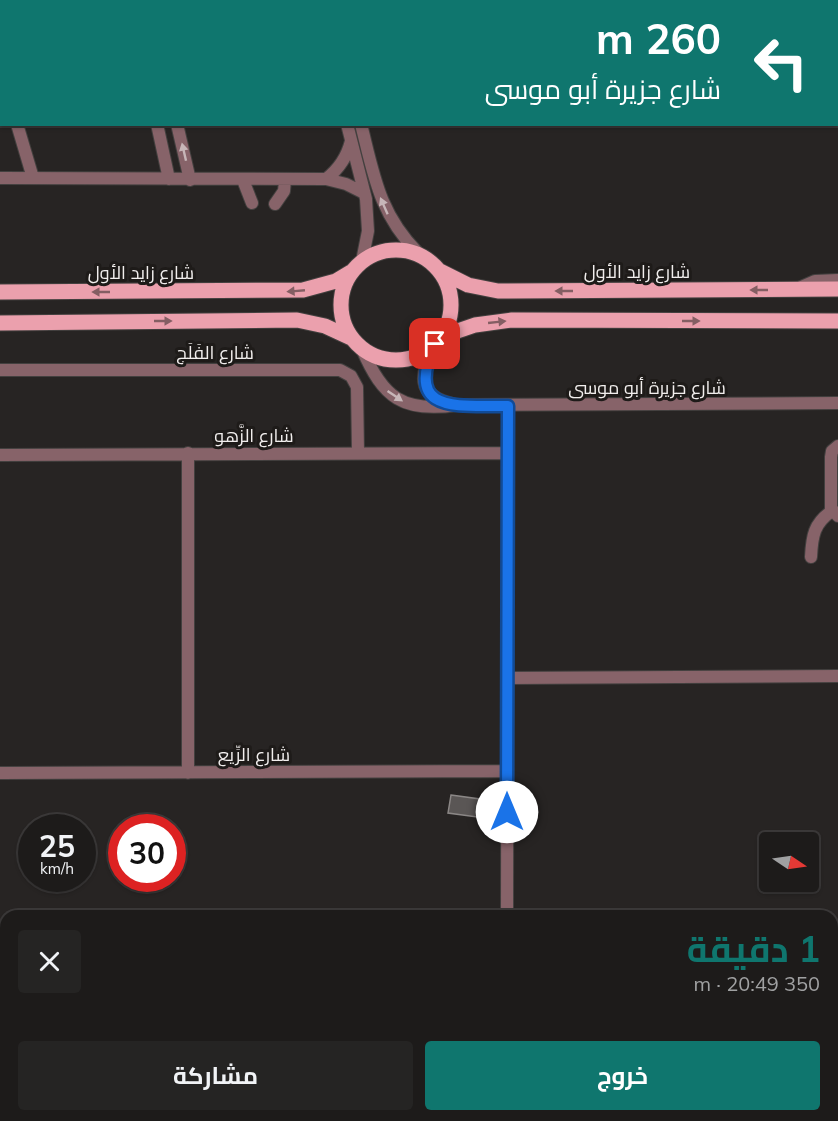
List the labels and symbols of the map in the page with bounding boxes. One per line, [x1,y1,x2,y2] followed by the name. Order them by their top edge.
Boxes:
[178,143,188,161] one-way arrow
[379,197,389,215] one-way arrow
[584,260,690,284] street label: شارع زايد الأول
[88,261,194,285] street label: شارع زايد الأول
[749,285,768,295] one-way arrow
[287,286,306,295] one-way arrow
[554,286,573,296] one-way arrow
[92,287,111,297] one-way arrow
[682,316,701,326] one-way arrow
[154,317,173,326] one-way arrow
[487,317,506,327] one-way arrow
[409,318,460,369] pin
[176,341,254,365] street label: شارع الفَلَج
[568,376,726,400] street label: شارع جزيرة أبو موسى
[387,390,403,401] one-way arrow
[214,424,294,448] street label: شارع الزَّهو
[218,743,290,767] street label: شارع الرِّيع
[475,780,539,844] position arrow
[108,814,186,892] speed limit sign: 30
[759,832,819,892] north arrow

